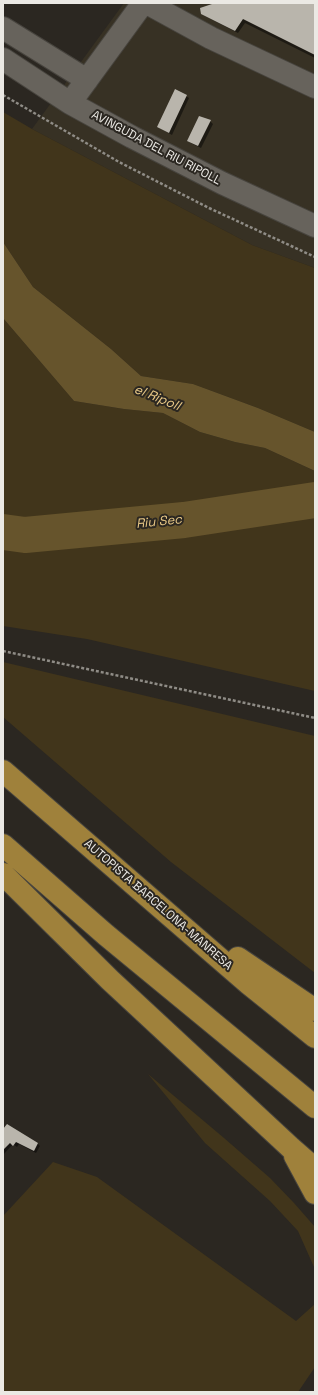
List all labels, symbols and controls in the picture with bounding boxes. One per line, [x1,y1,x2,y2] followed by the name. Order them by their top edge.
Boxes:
[89,108,223,188] street label: AVINGUDA DEL RIU RIPOLL
[132,382,182,414] water label: el Ripoll
[135,512,183,532] water label: Riu Sec
[81,837,235,973] street label: AUTOPISTA BARCELONA-MANRESA

